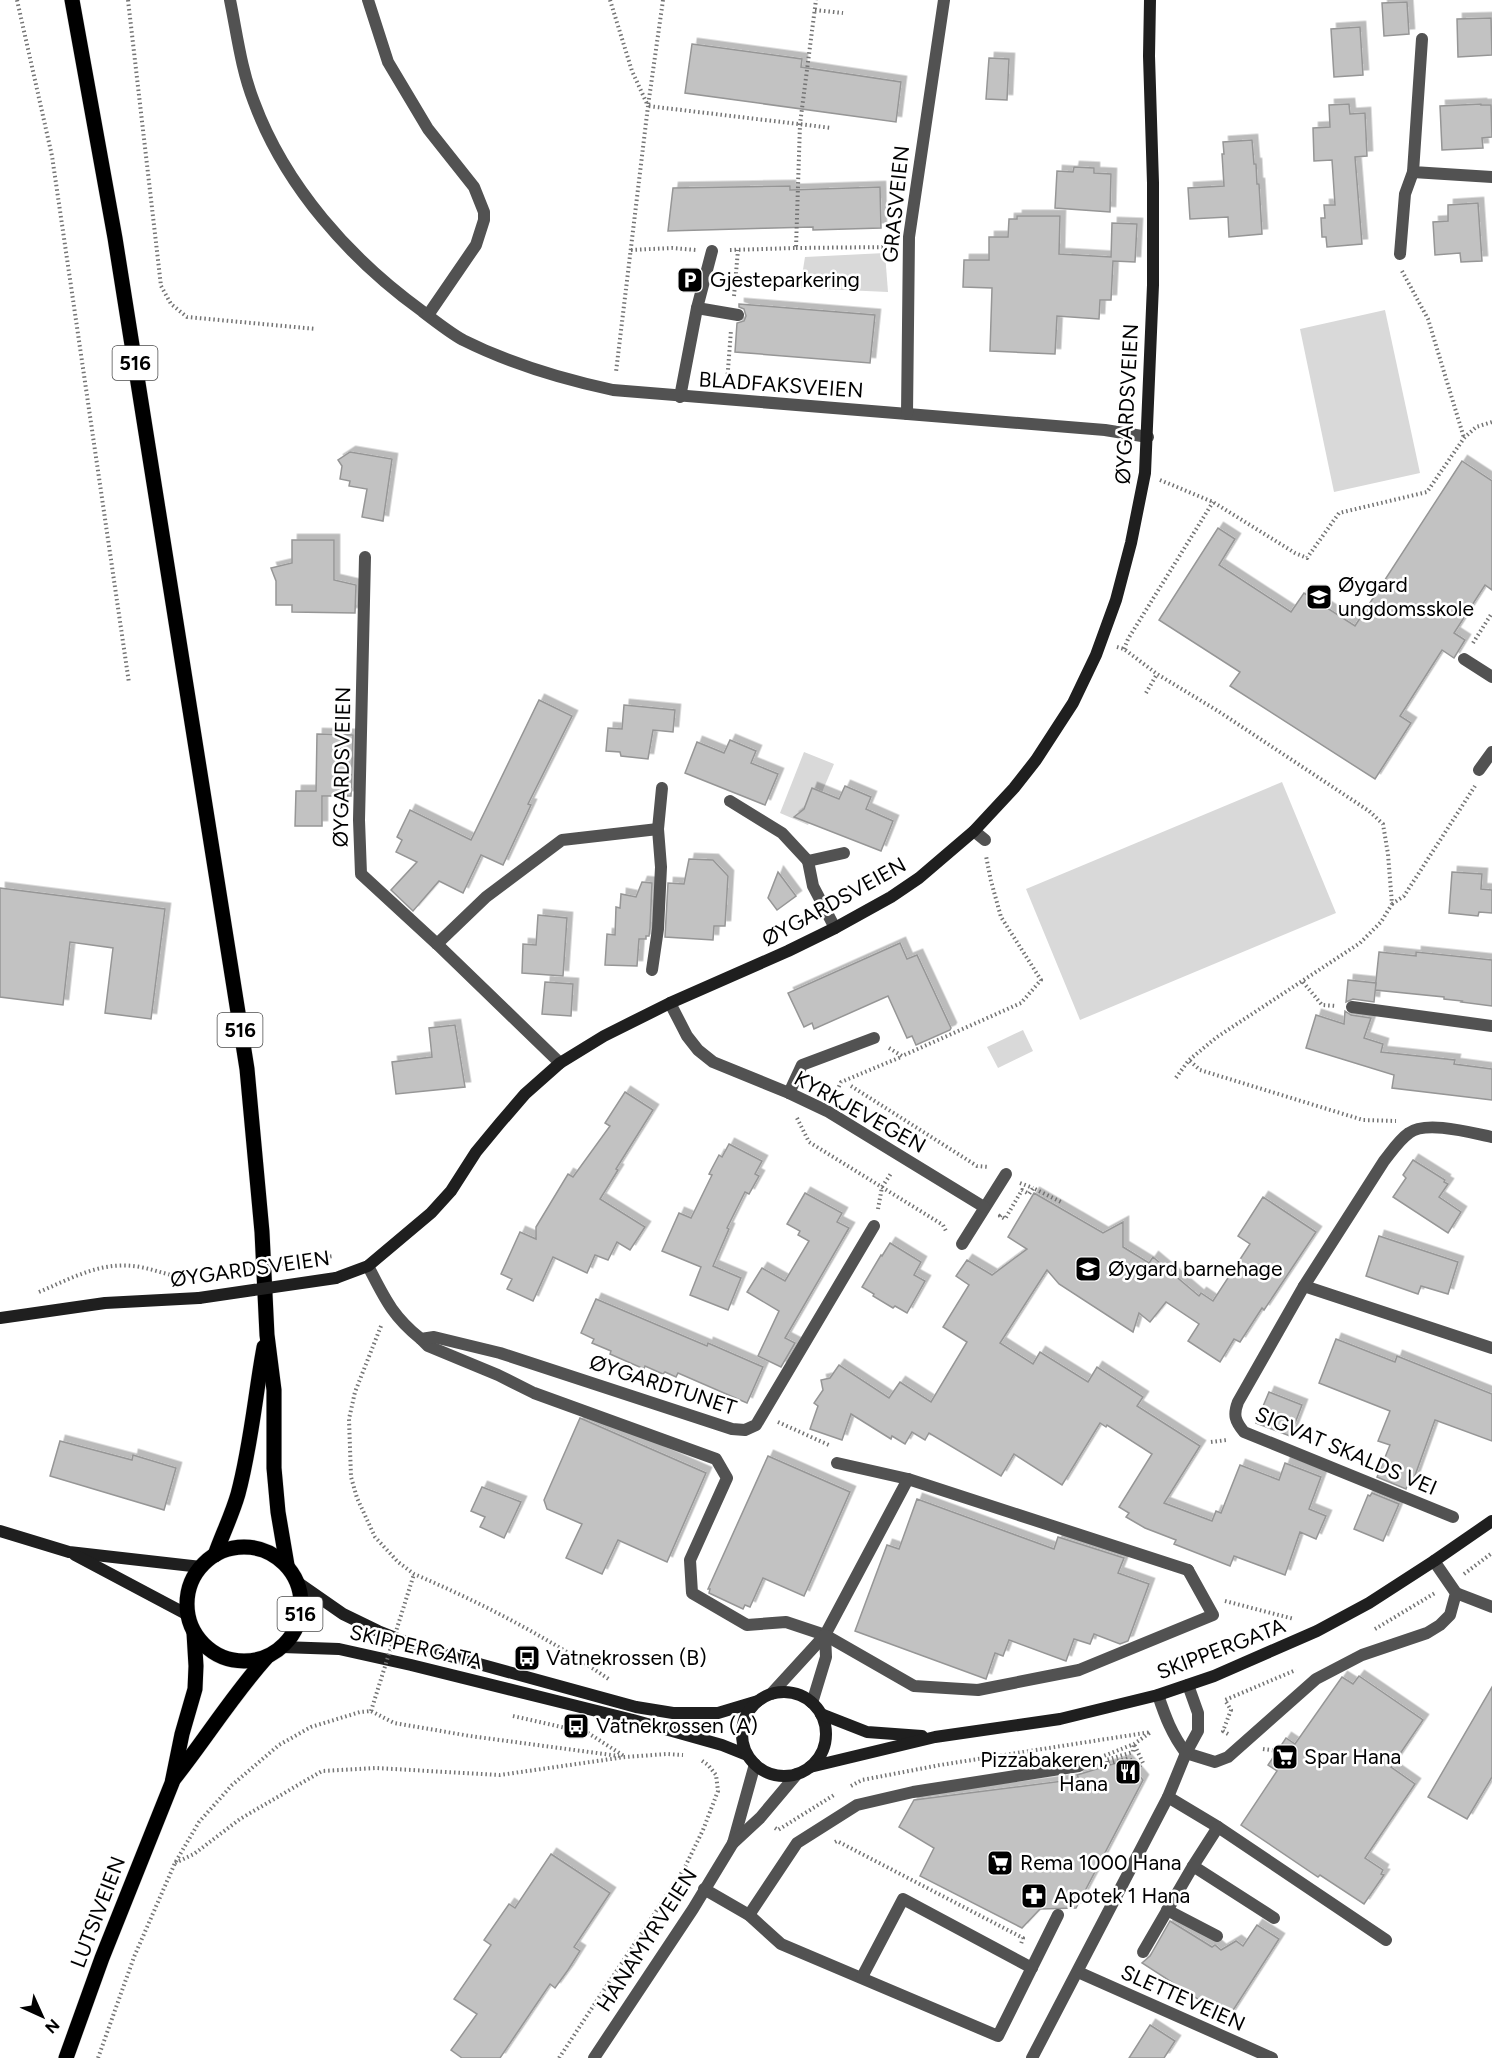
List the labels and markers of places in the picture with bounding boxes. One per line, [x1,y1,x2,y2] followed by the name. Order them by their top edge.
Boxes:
[675,265,705,295] parking icon: Gjesteparkering
[710,267,860,292] place label: Gjesteparkering
[1338,572,1474,621] place label: Øygard ungdomsskole
[1304,582,1334,612] school or university icon: Øygard ungdomsskole
[1073,1254,1103,1284] school or university icon: Øygard barnehage
[1108,1256,1282,1281] place label: Øygard barnehage
[512,1643,542,1673] bus stop icon: Vatnekrossen (B)
[546,1645,707,1670] place label: Vatnekrossen (B)
[561,1711,591,1741] bus stop icon: Vatnekrossen (A)
[596,1713,758,1738] place label: Vatnekrossen (A)
[1270,1742,1300,1772] supermarket icon: Spar Hana
[1304,1744,1401,1769] place label: Spar Hana
[980,1747,1108,1796] place label: Pizzabakeren, Hana
[1113,1757,1143,1787] restaurant icon: Pizzabakeren, Hana
[985,1848,1015,1878] supermarket icon: Rema 1000 Hana
[1020,1850,1182,1875] place label: Rema 1000 Hana
[1019,1881,1049,1911] pharmacy icon: Apotek 1 Hana
[1054,1883,1190,1908] place label: Apotek 1 Hana

